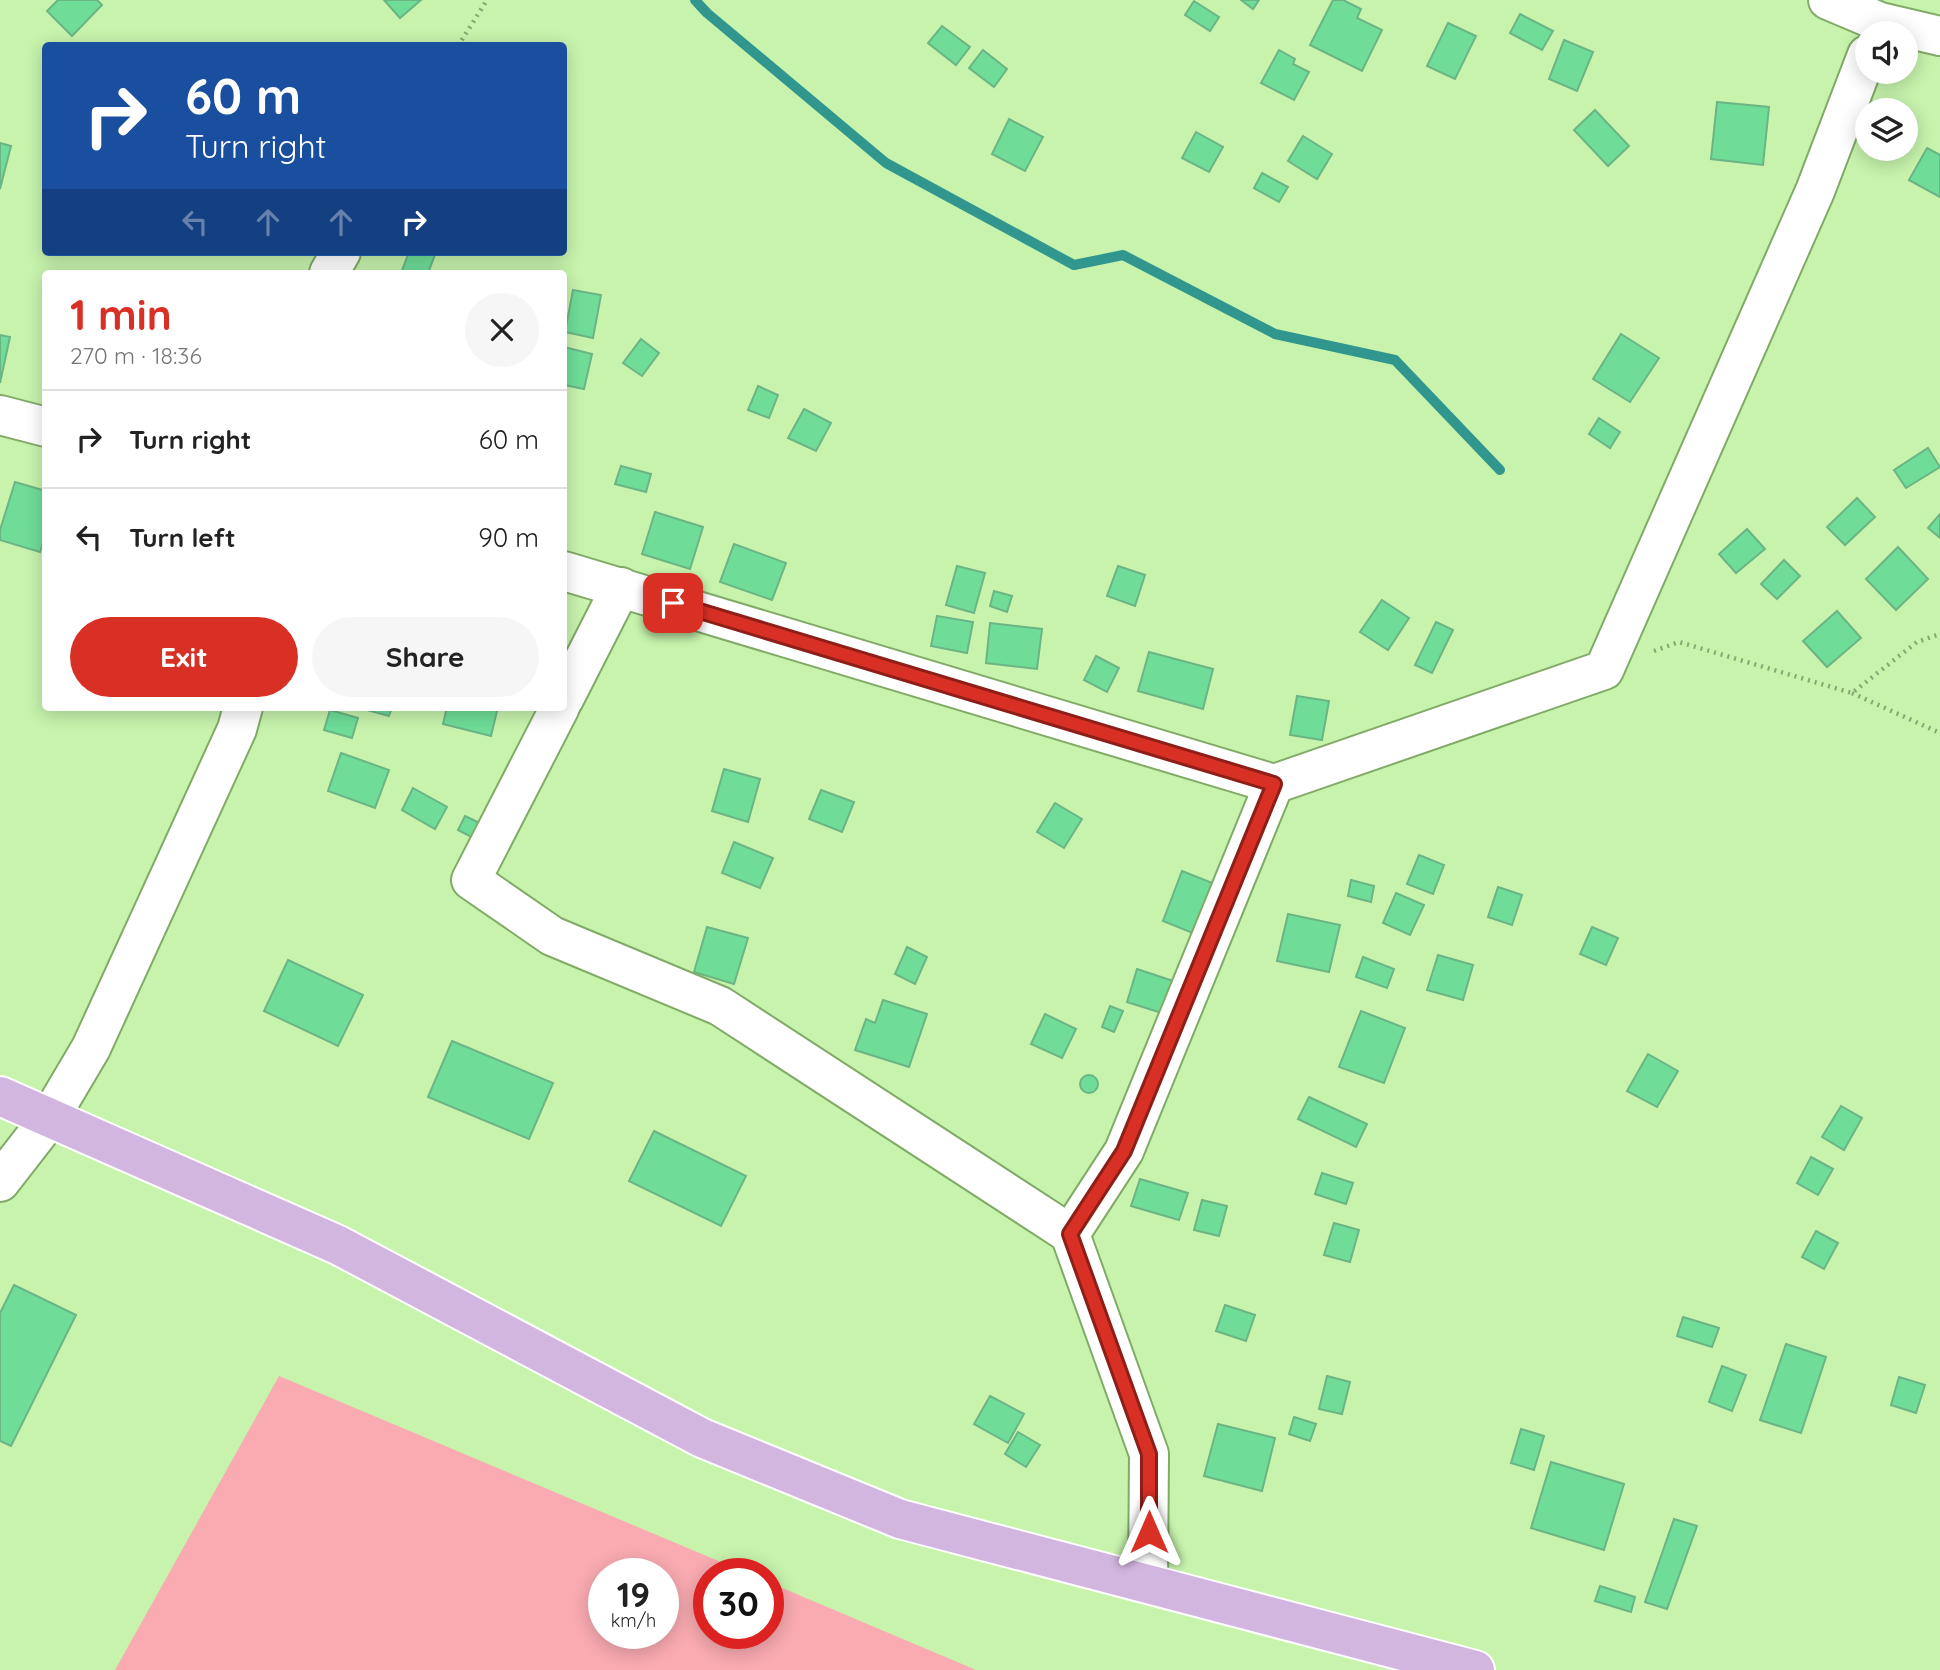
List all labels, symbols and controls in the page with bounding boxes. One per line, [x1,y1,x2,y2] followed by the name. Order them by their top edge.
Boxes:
[1855,21,1918,161] map controls
[1855,21,1918,84] button: sound
[185,65,301,126] text: 60 m
[70,70,161,161] icon: right
[1855,98,1918,161] button: layers
[185,126,326,166] text: Turn right
[176,203,214,241] icon: left
[249,203,287,241] icon: ahead
[322,203,360,241] icon: ahead
[395,203,433,241] icon: right
[70,288,172,341] text: 1 min
[465,293,539,367] button: close
[70,341,202,370] text: 270 m · 18:36
[70,420,108,458] icon: right
[129,423,251,456] text: Turn right
[479,423,539,456] text: 60 m
[70,518,108,556] icon: left
[129,521,236,554] text: Turn left
[478,521,539,554] text: 90 m
[643,573,703,633] pin
[654,584,692,622] icon: arrive
[70,617,298,697] button: Exit
[312,617,539,697] button: Share
[1112,1495,1186,1569] position arrow
[693,1558,784,1649] speed limit sign: 30
[617,1572,650,1616] text: 19
[611,1609,656,1632] text: km/h

